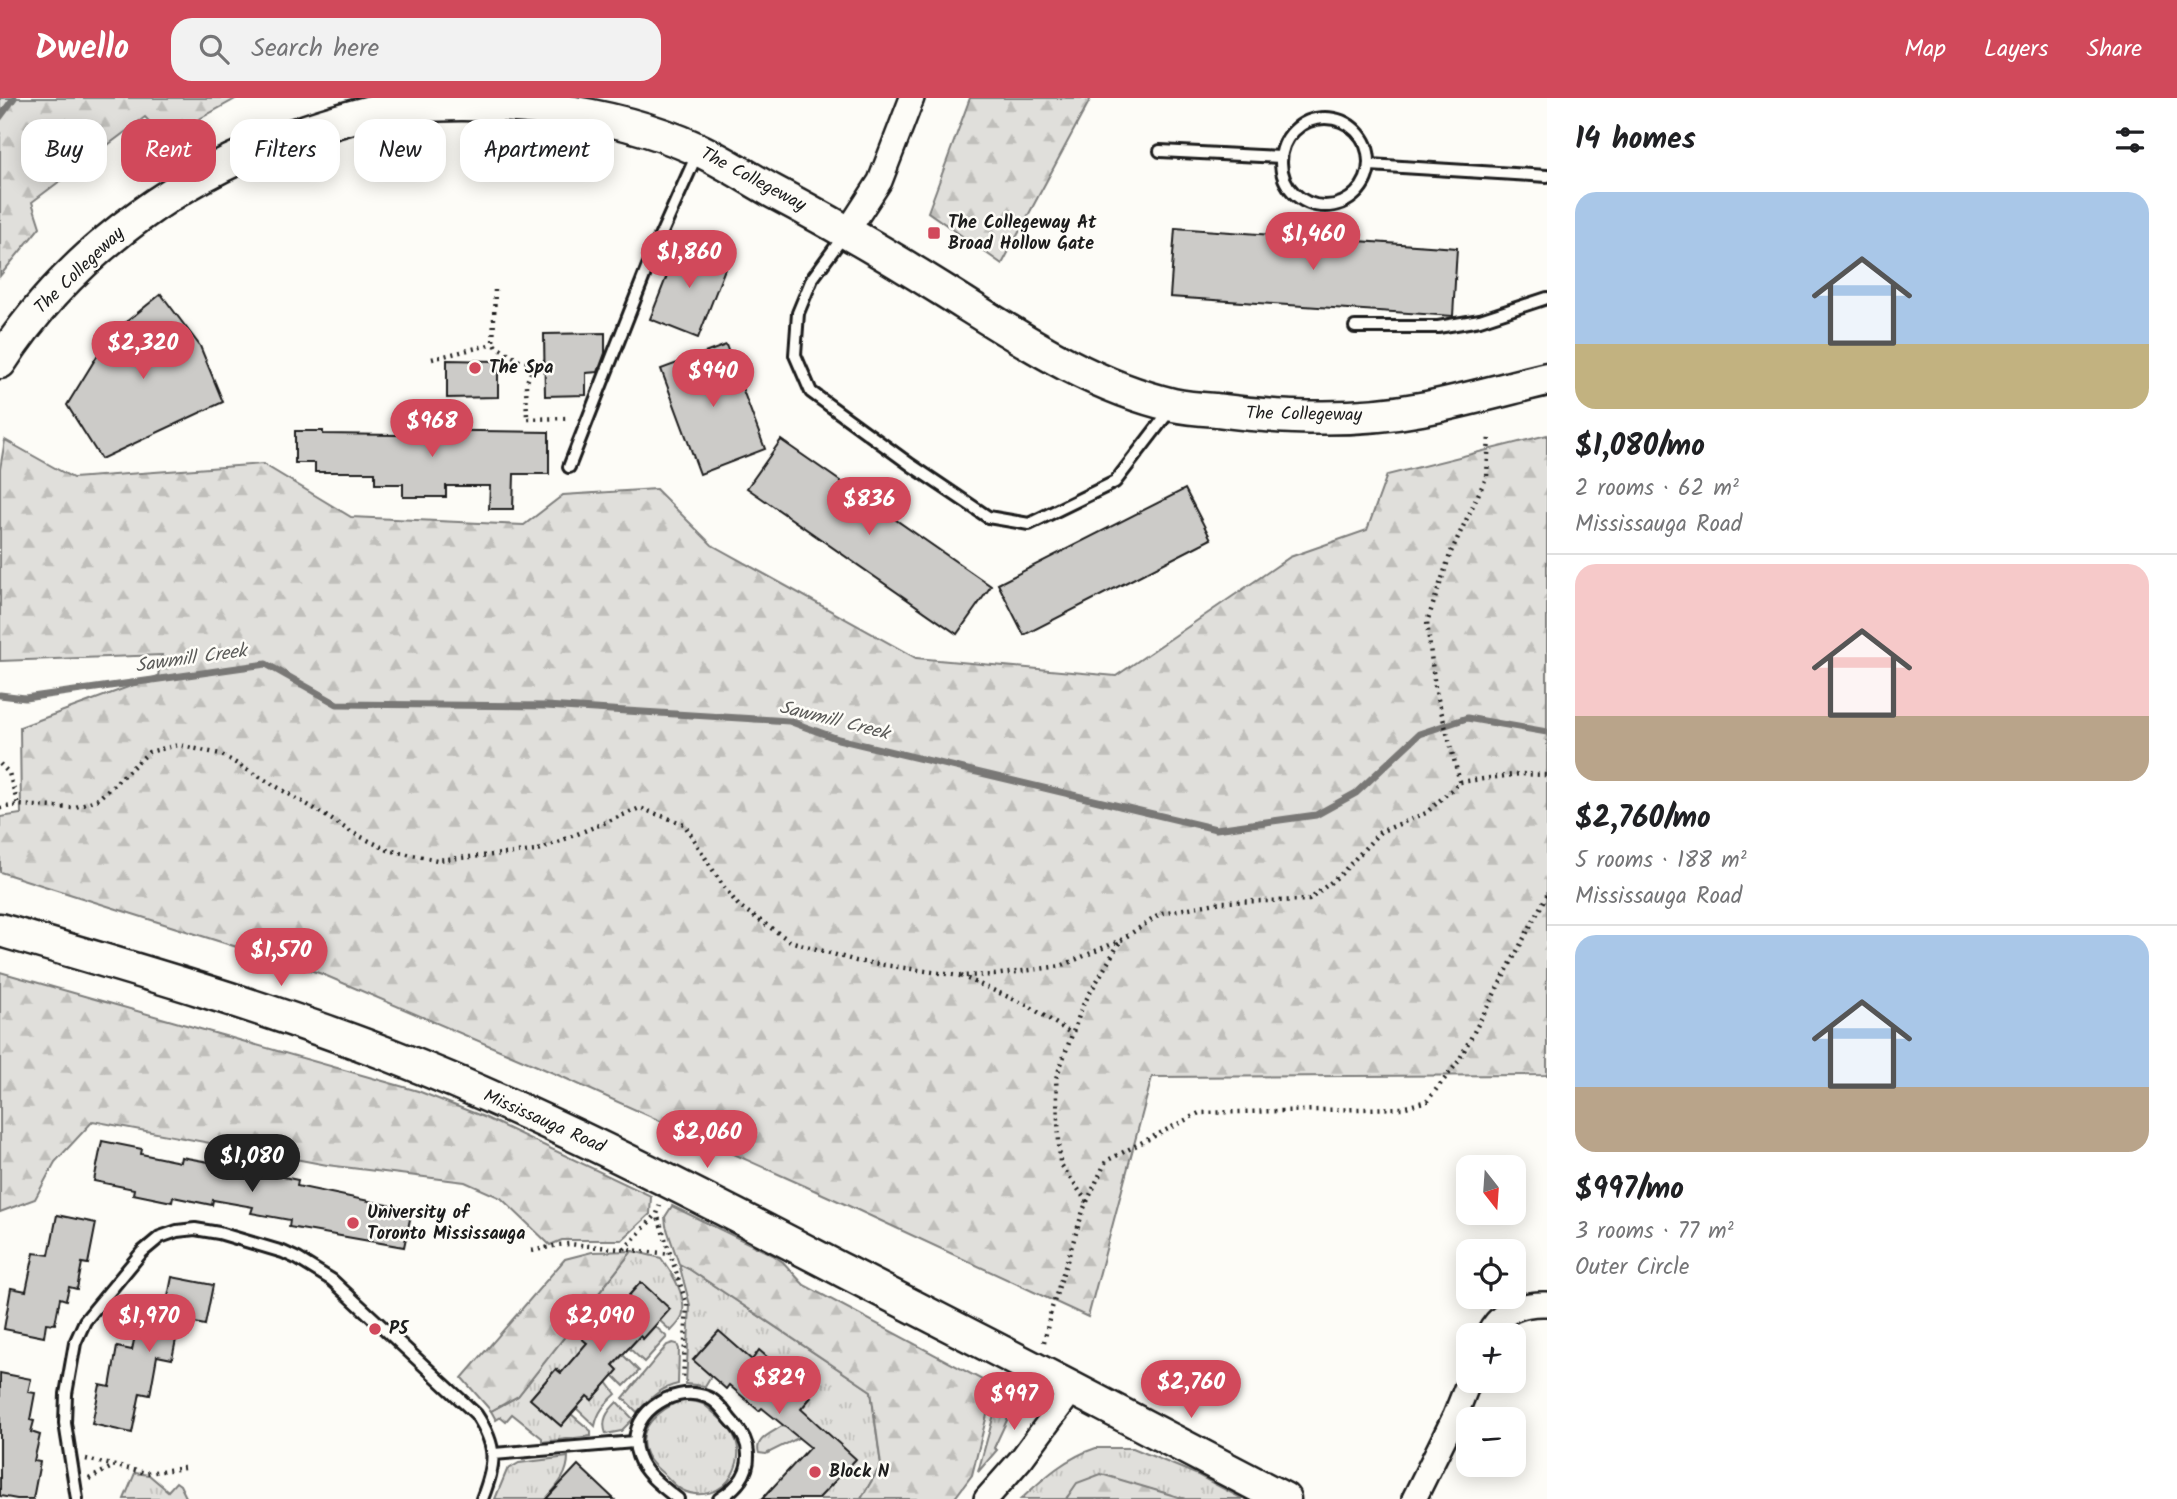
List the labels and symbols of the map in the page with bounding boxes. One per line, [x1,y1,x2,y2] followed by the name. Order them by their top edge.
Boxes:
[695,140,812,220] street label: The Collegeway
[948,209,1097,259] place label: The Collegeway At Broad Hollow Gate
[1256,212,1370,272] pin: $1,460
[28,220,132,322] street label: The Collegeway
[926,225,942,241] marker: The Collegeway At Broad Hollow Gate
[632,230,746,290] pin: $1,860
[86,322,200,381] pin: $2,320
[672,350,754,409] pin: $940
[489,354,553,383] place label: The Spa
[467,360,483,376] marker: The Spa
[1246,399,1363,431] street label: The Collegeway
[391,400,473,459] pin: $968
[828,478,910,537] pin: $836
[133,636,252,682] water label: Sawmill Creek
[776,693,895,750] water label: Sawmill Creek
[224,928,338,988] pin: $1,570
[478,1082,611,1162] street label: Mississauga Road
[650,1110,764,1170] pin: $2,060
[195,1134,309,1194] pin: $1,080
[1456,1155,1526,1225] north arrow
[367,1199,525,1249] place label: University of Toronto Mississauga
[345,1215,361,1231] marker: University of Toronto Mississauga
[92,1294,206,1354] pin: $1,970
[543,1294,657,1354] pin: $2,090
[389,1315,410,1344] place label: P5
[367,1321,383,1337] marker: P5
[738,1356,820,1416] pin: $829
[1134,1360,1248,1420] pin: $2,760
[973,1372,1055,1432] pin: $997
[829,1458,890,1487] place label: Block N
[807,1464,823,1480] marker: Block N

